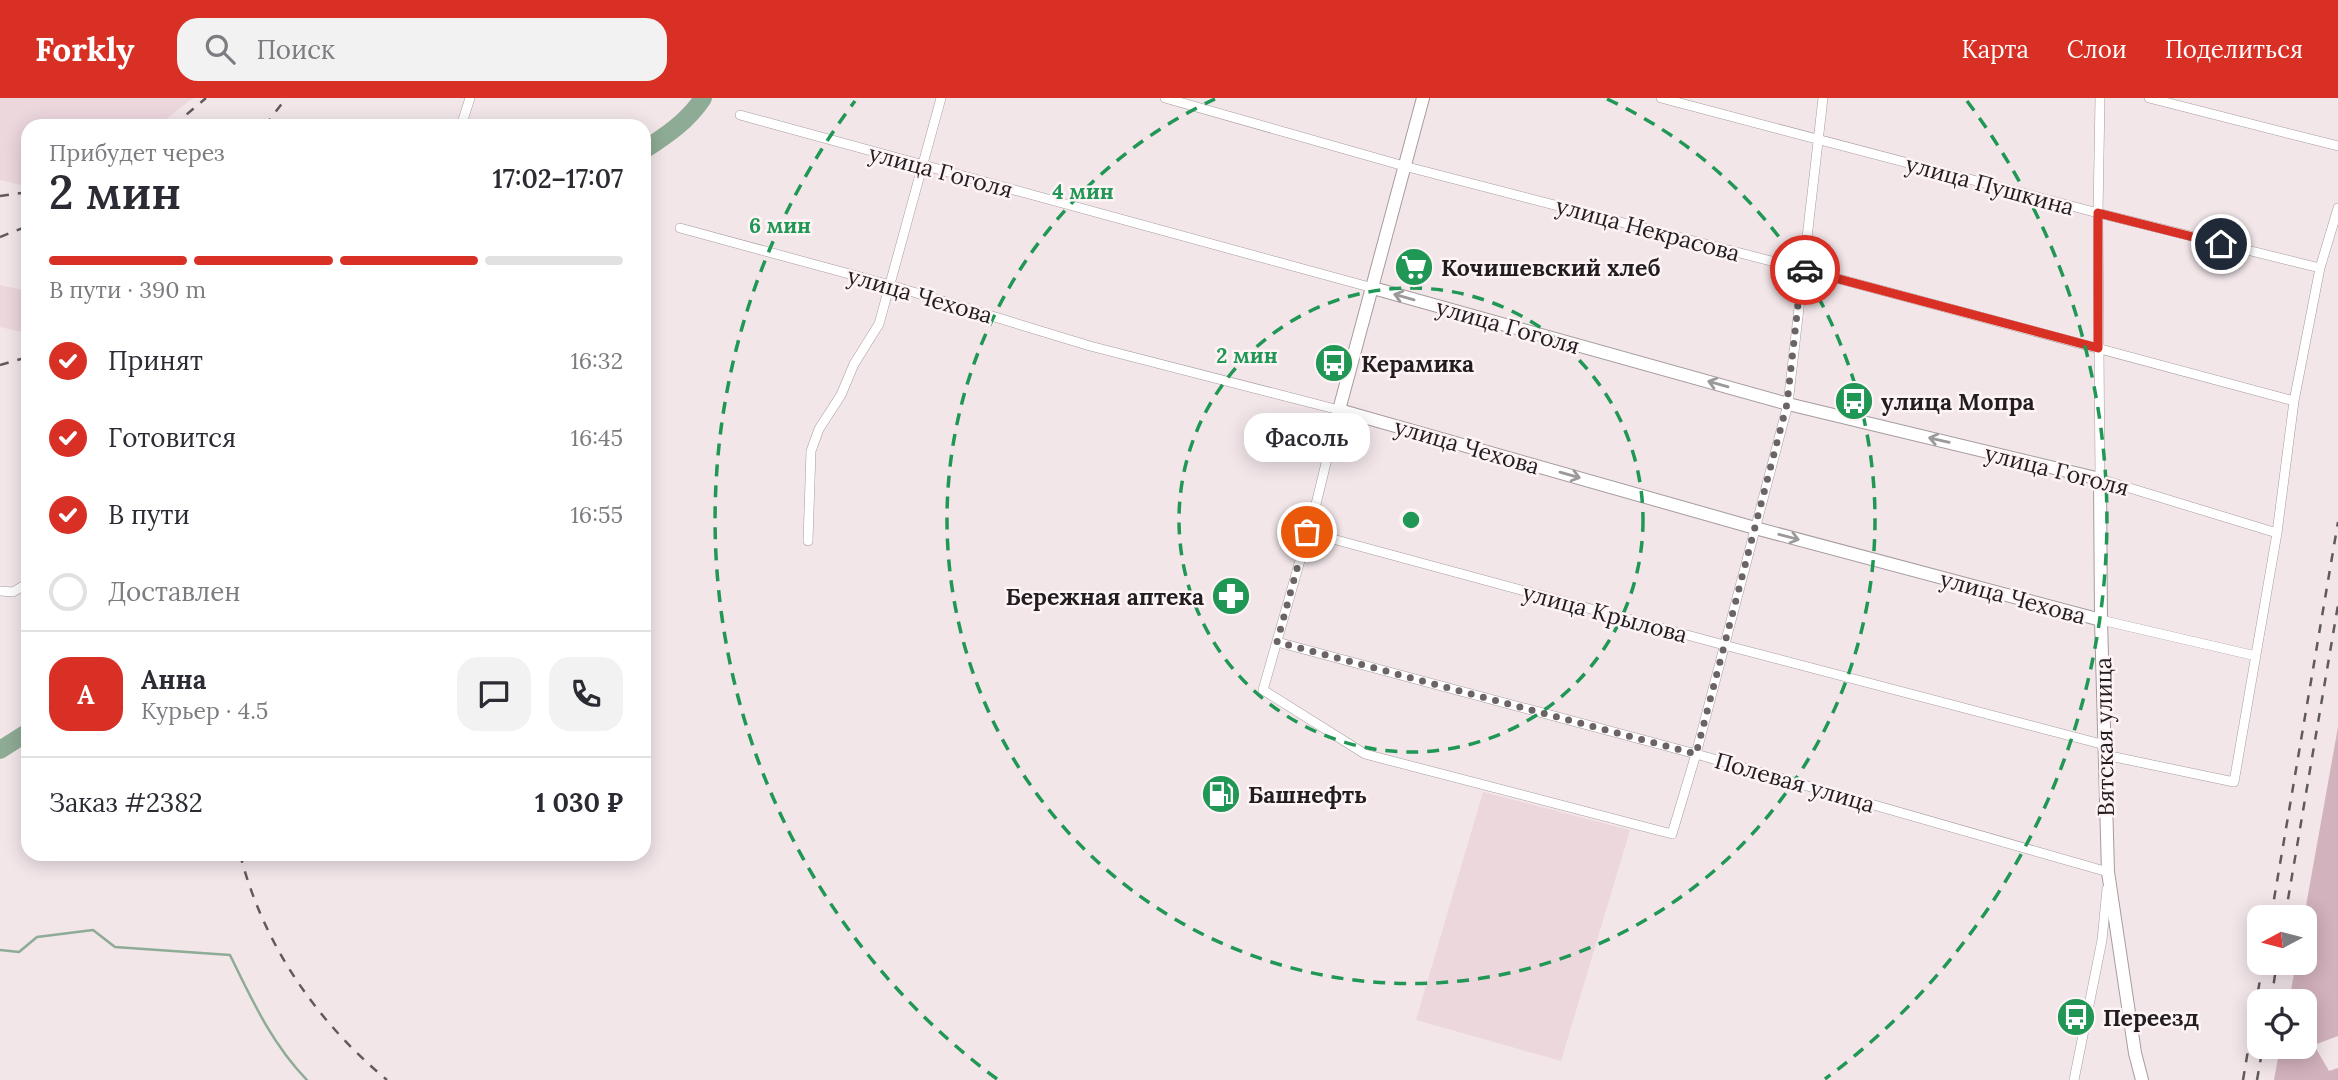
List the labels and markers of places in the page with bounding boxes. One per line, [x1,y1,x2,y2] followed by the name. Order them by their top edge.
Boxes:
[2191,214,2251,274] pin
[1393,246,1435,288] supermarket icon: Кочишевский хлеб
[1441,253,1660,282] place label: Кочишевский хлеб
[1313,342,1355,384] bus stop icon: Керамика
[1361,349,1474,378] place label: Керамика
[1833,380,1875,422] bus stop icon: улица Мопра
[1881,387,2035,416] place label: улица Мопра
[1244,413,1370,462] callout: Фасоль
[1277,502,1337,562] pin
[1399,508,1423,532] centre of rings
[1210,575,1252,617] pharmacy icon: Бережная аптека
[1005,582,1204,611] place label: Бережная аптека
[1200,773,1242,815] fuel station icon: Башнефть
[1248,780,1367,809] place label: Башнефть
[2055,996,2097,1038] bus stop icon: Переезд
[2103,1003,2199,1032] place label: Переезд

